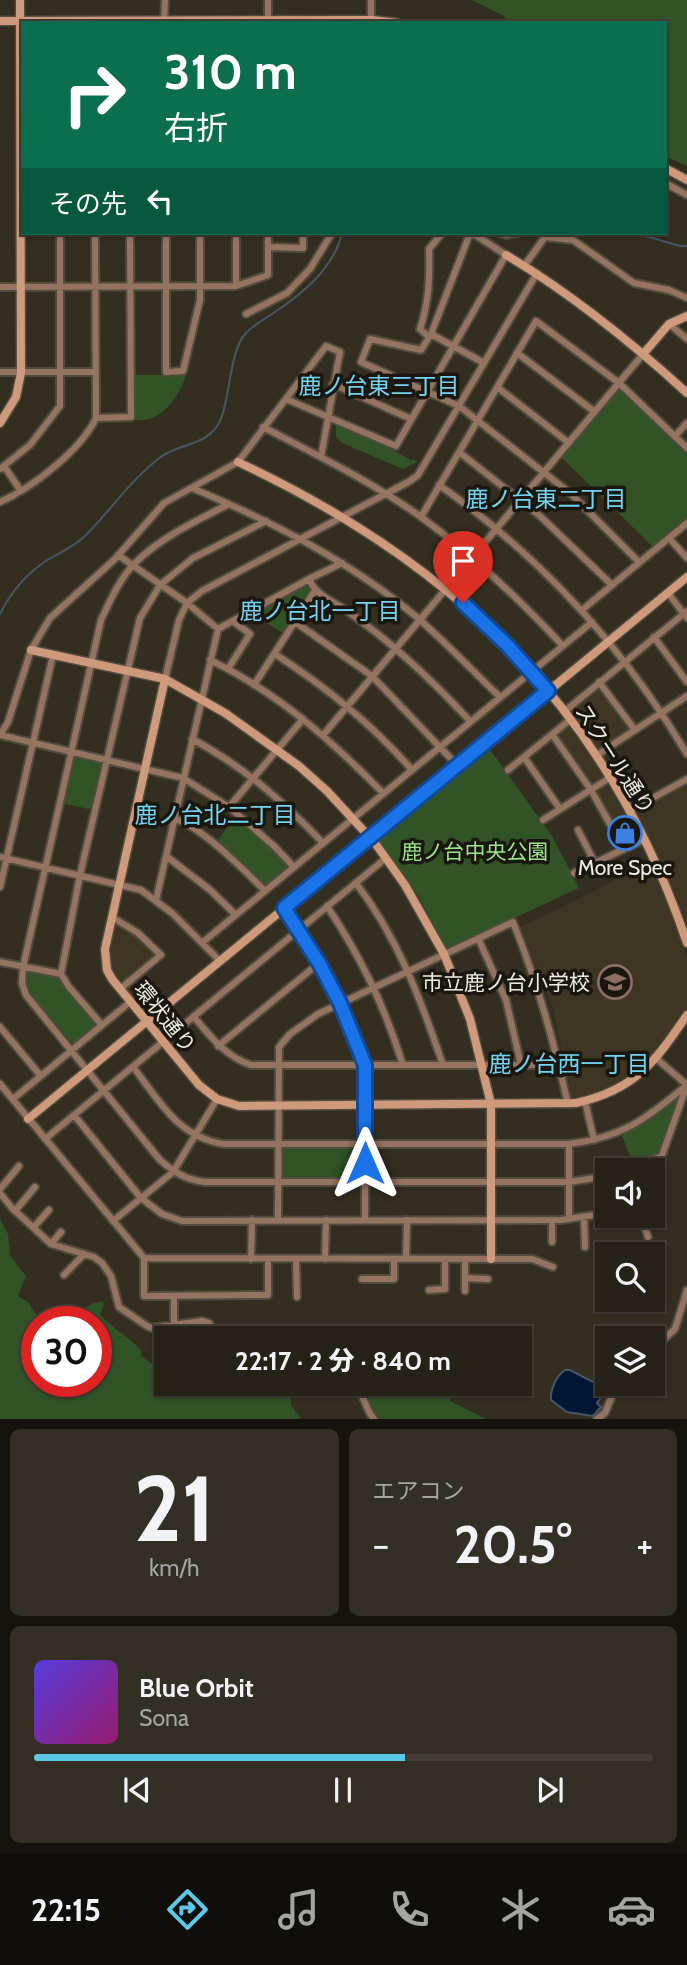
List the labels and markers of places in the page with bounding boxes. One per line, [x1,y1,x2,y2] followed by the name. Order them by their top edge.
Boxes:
[433,531,493,603] pin
[606,814,644,852] shop icon: More Spec
[578,855,672,880] place label: More Spec
[596,963,634,1001] school or university icon: 市立鹿ノ台小学校
[422,970,590,995] place label: 市立鹿ノ台小学校

